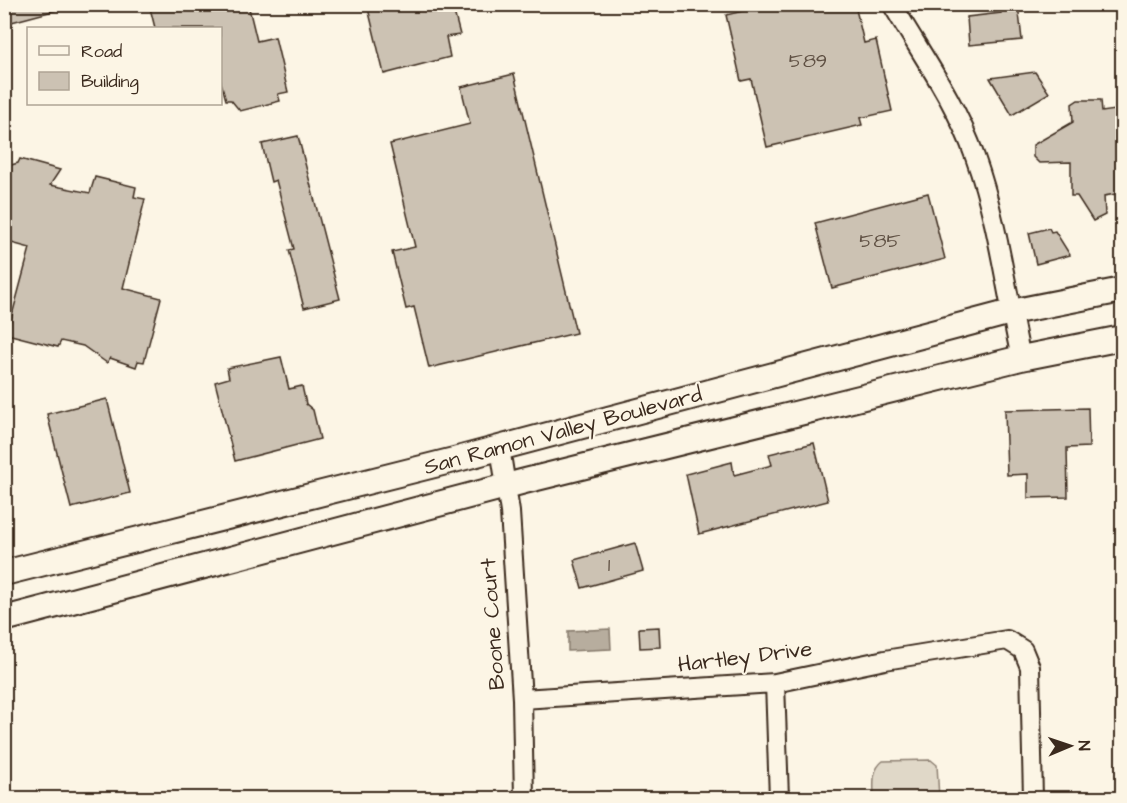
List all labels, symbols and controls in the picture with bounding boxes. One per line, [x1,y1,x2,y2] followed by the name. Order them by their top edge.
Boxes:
[27,27,222,105] legend
[81,39,122,64] text: Road
[789,47,827,75] house number: 589
[81,69,139,95] text: Building
[859,227,901,255] house number: 585
[421,379,706,484] street label: San Ramon Valley Boulevard
[608,551,611,579] house number: 1
[473,557,513,691] street label: Boone Court
[676,633,814,682] street label: Hartley Drive
[1040,716,1100,776] north arrow
[1073,740,1095,751] text: N

